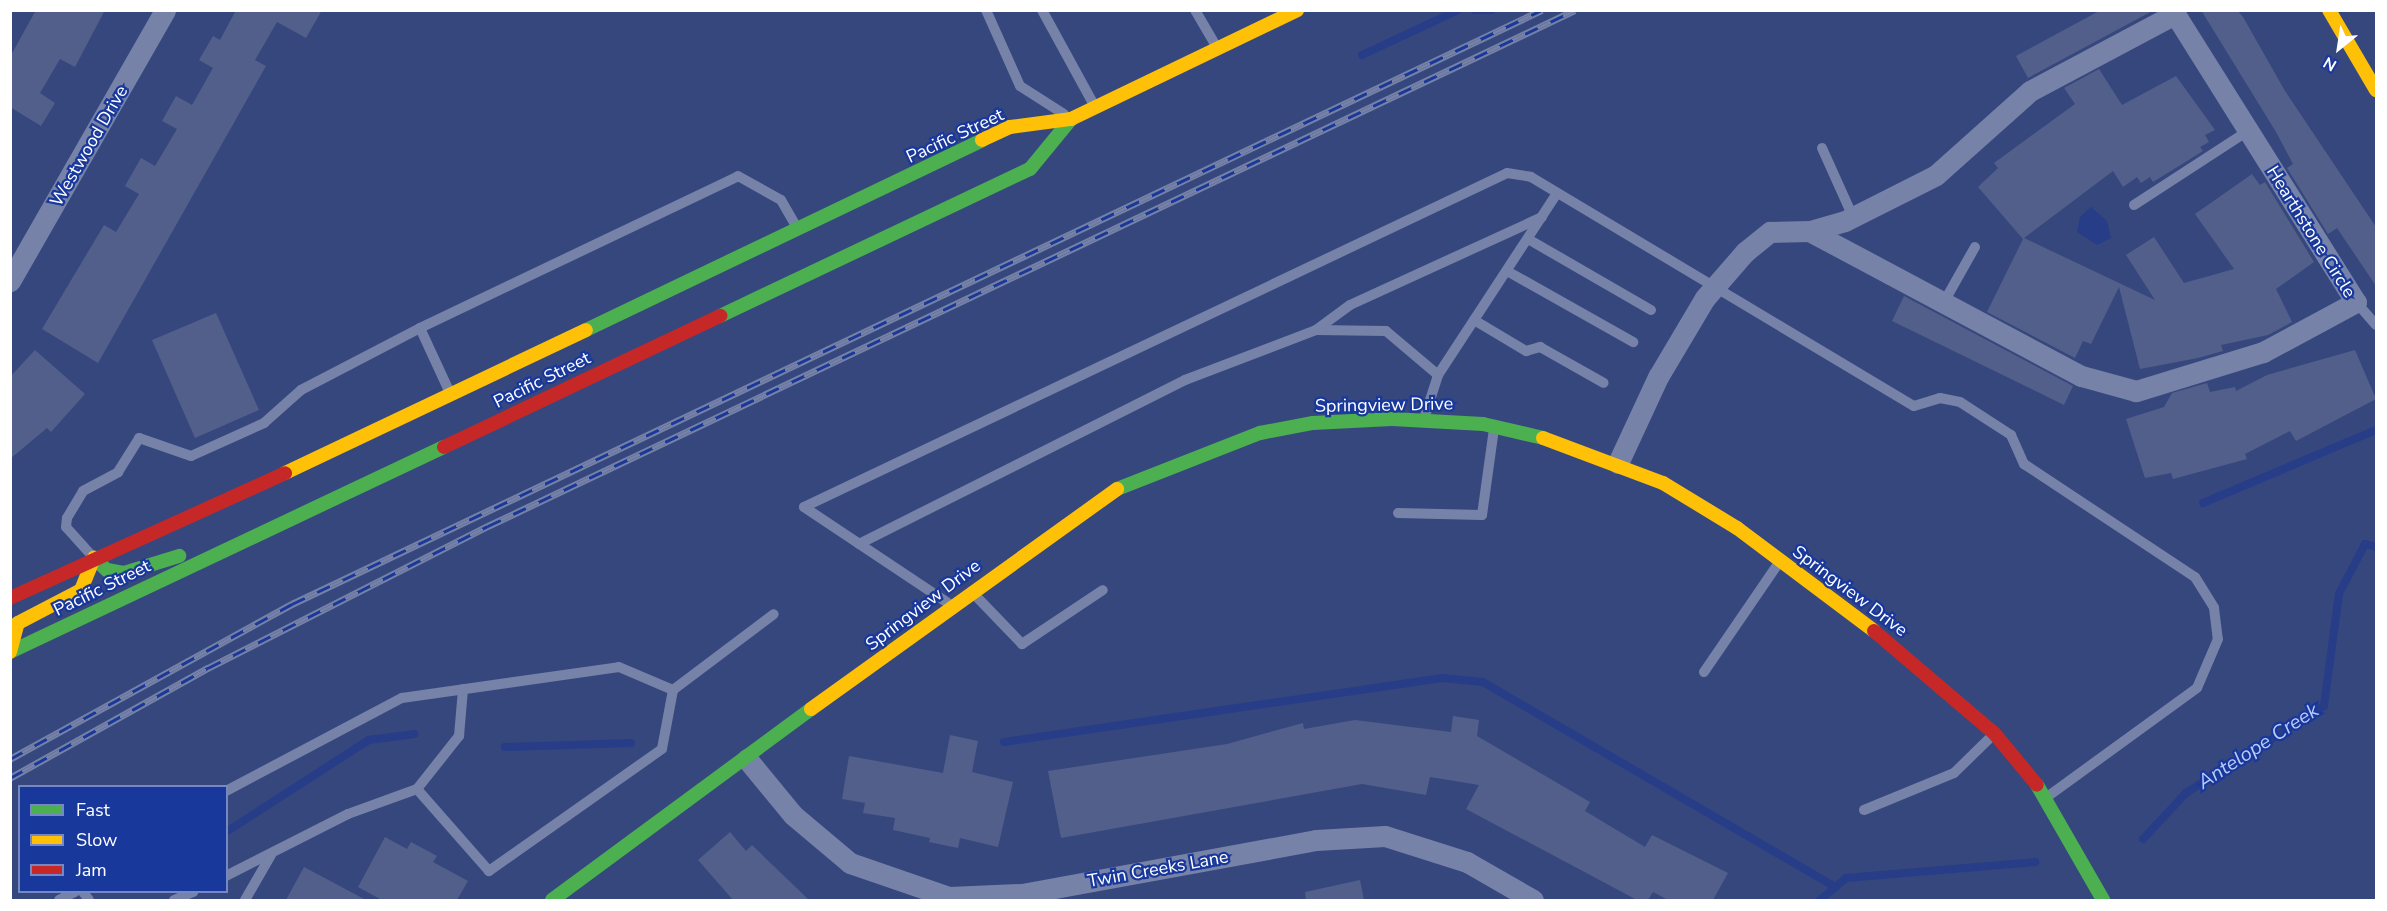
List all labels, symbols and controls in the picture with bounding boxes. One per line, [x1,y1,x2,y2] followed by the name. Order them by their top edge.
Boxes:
[2309,18,2369,78] north arrow
[2319,51,2341,76] text: N
[46,82,132,210] street label: Westwood Drive
[903,104,1007,168] street label: Pacific Street
[2262,162,2360,302] street label: Hearthstone Circle
[490,347,594,413] street label: Pacific Street
[1315,393,1453,417] street label: Springview Drive
[1788,541,1912,641] street label: Springview Drive
[50,555,154,621] street label: Pacific Street
[861,555,985,655] street label: Springview Drive
[2193,698,2323,794] water label: Antelope Creek
[18,785,228,893] legend
[76,798,110,822] text: Fast
[76,828,117,852] text: Slow
[1086,846,1230,892] street label: Twin Creeks Lane
[76,858,107,882] text: Jam

